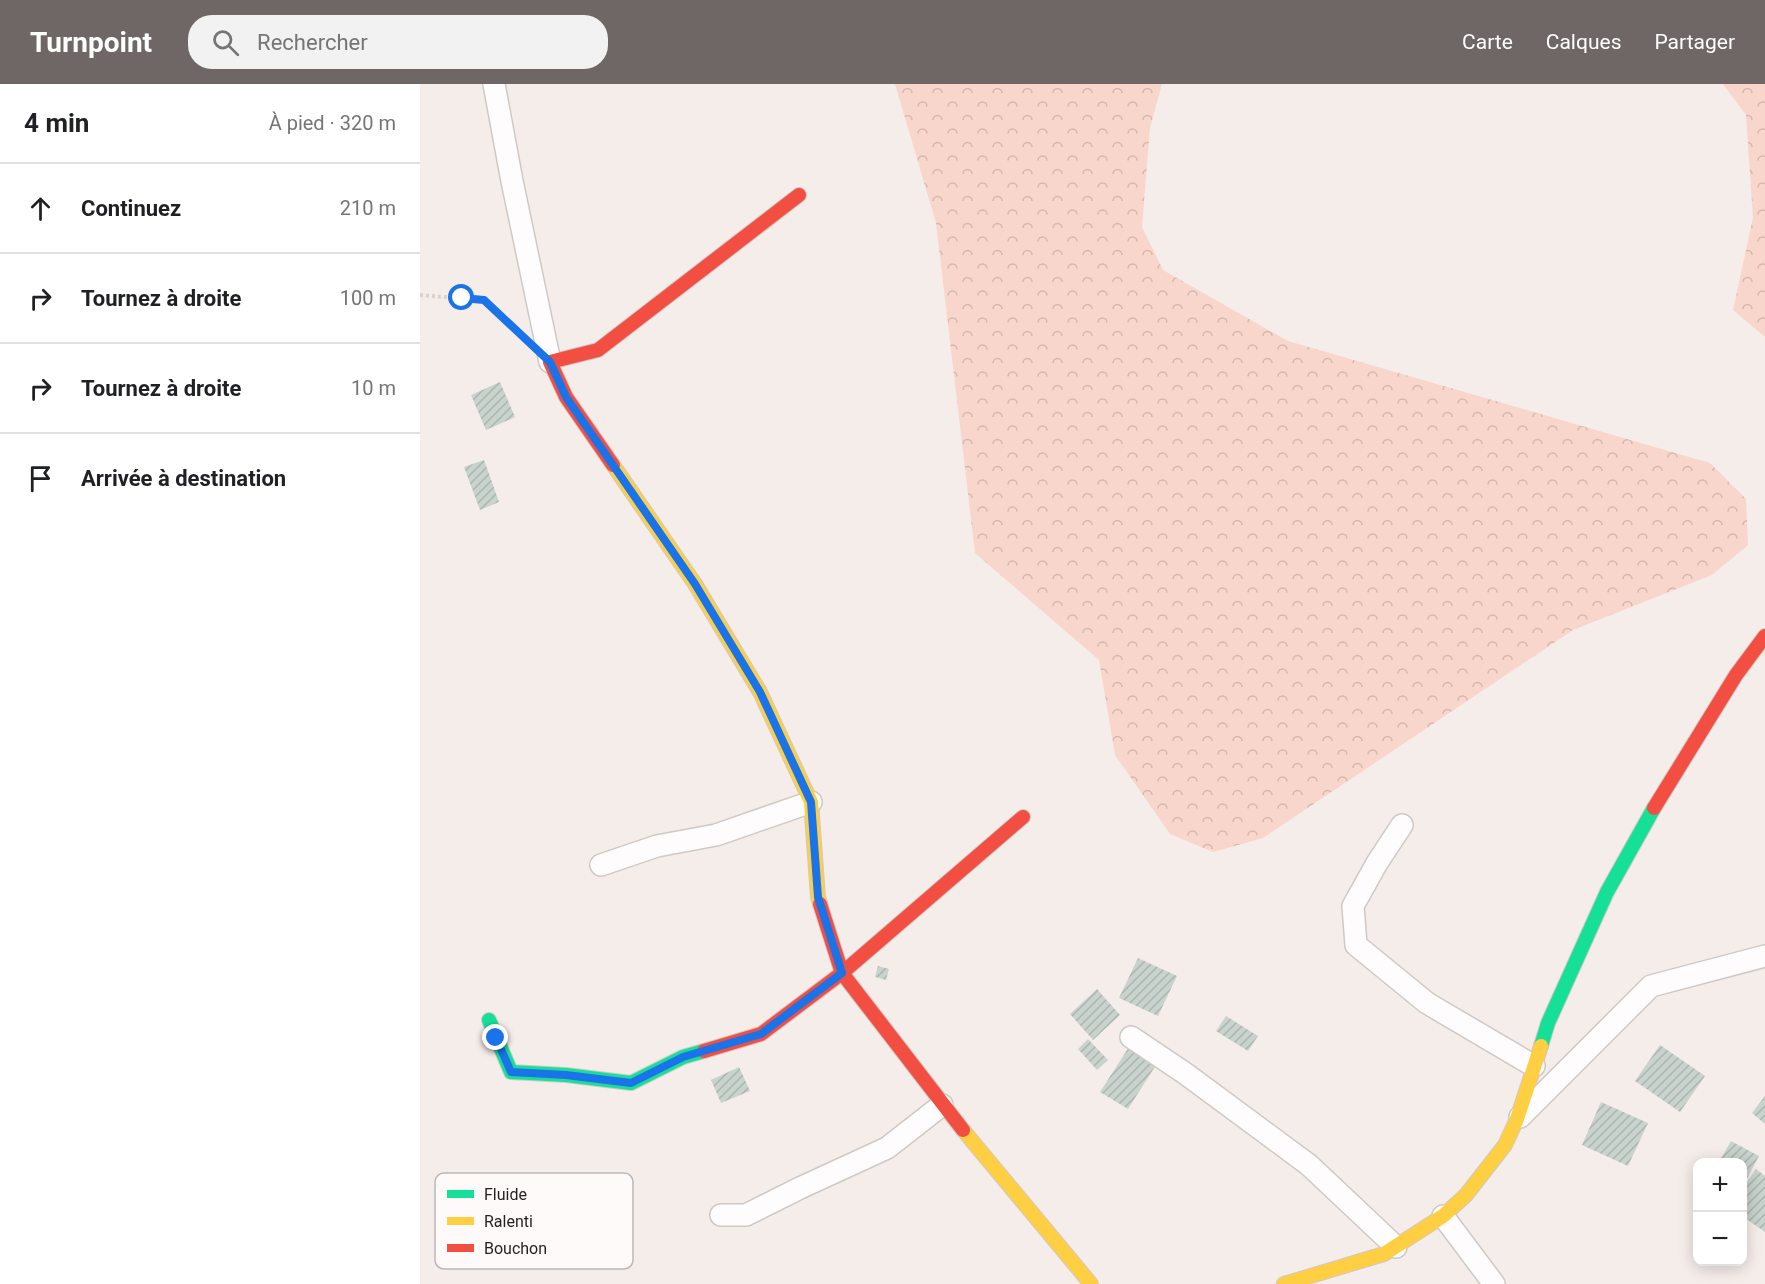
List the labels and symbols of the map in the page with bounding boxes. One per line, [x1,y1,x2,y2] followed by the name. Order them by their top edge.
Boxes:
[448,284,474,310] route start
[482,1024,508,1050] route end
[435,1173,633,1269] legend
[484,1185,527,1204] text: Fluide
[484,1212,533,1231] text: Ralenti
[484,1239,547,1258] text: Bouchon

